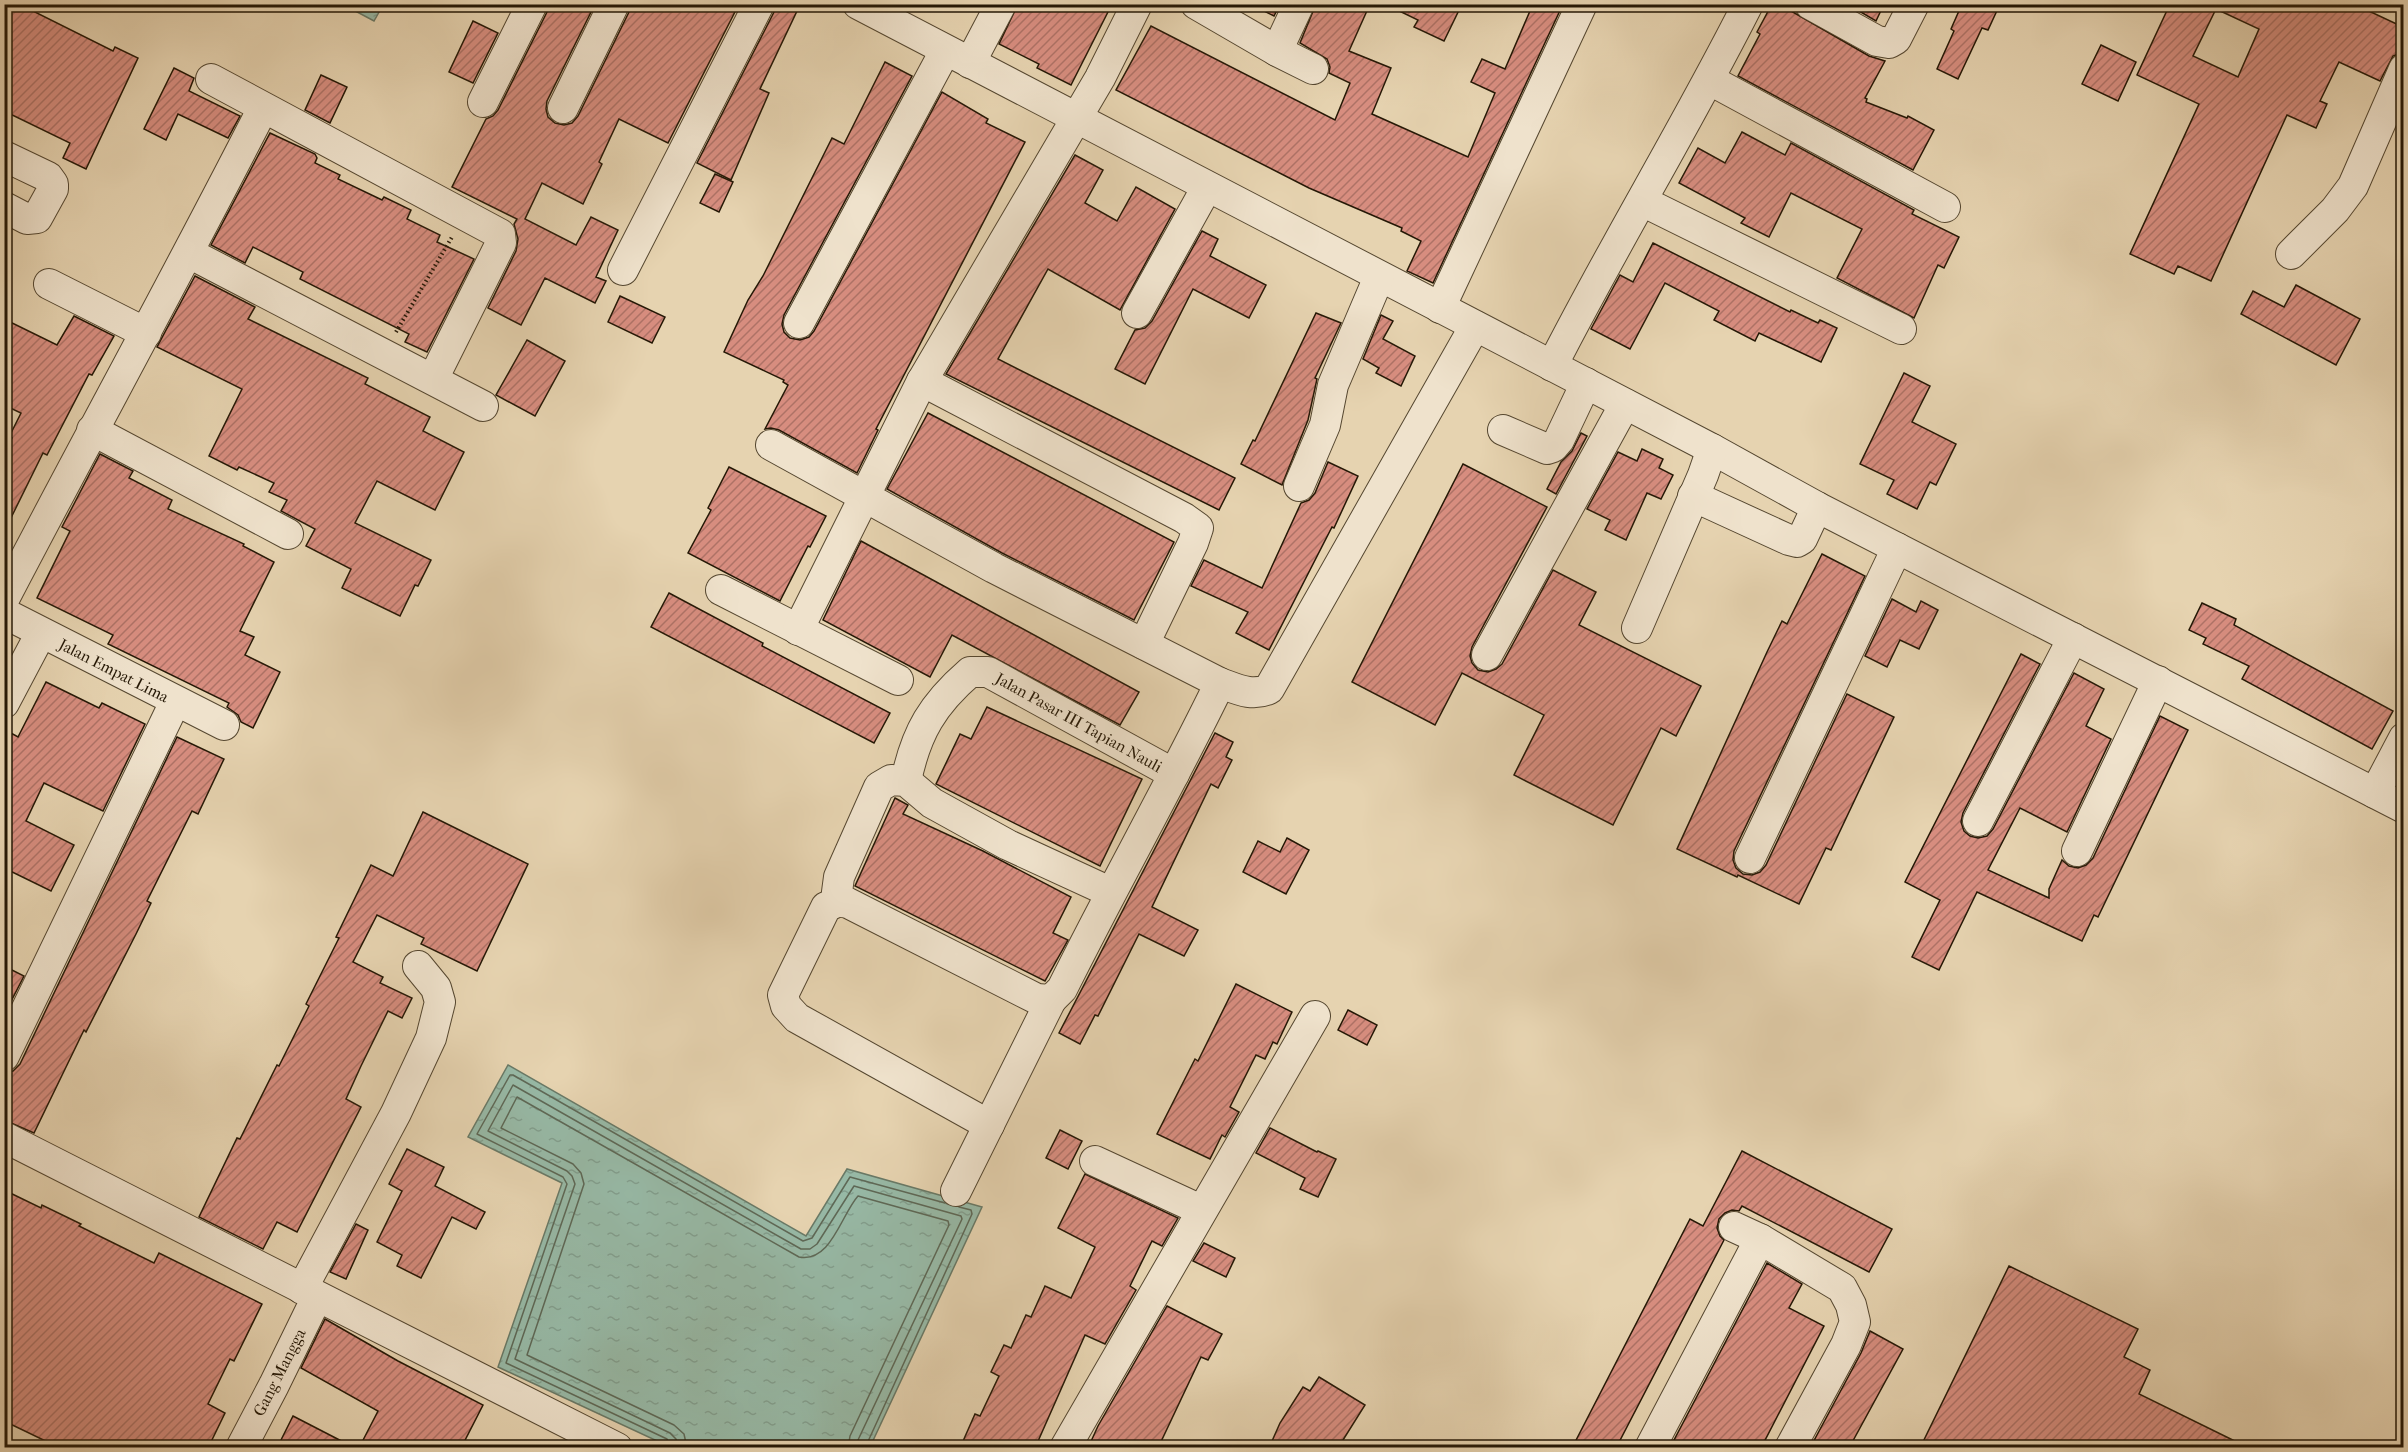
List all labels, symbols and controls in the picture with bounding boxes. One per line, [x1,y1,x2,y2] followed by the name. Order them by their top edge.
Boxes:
[54,634,173,707] street label: Jalan Empat Lima
[990,668,1166,776] street label: Jalan Pasar III Tapian Nauli
[249,1325,310,1419] street label: Gang Mangga

